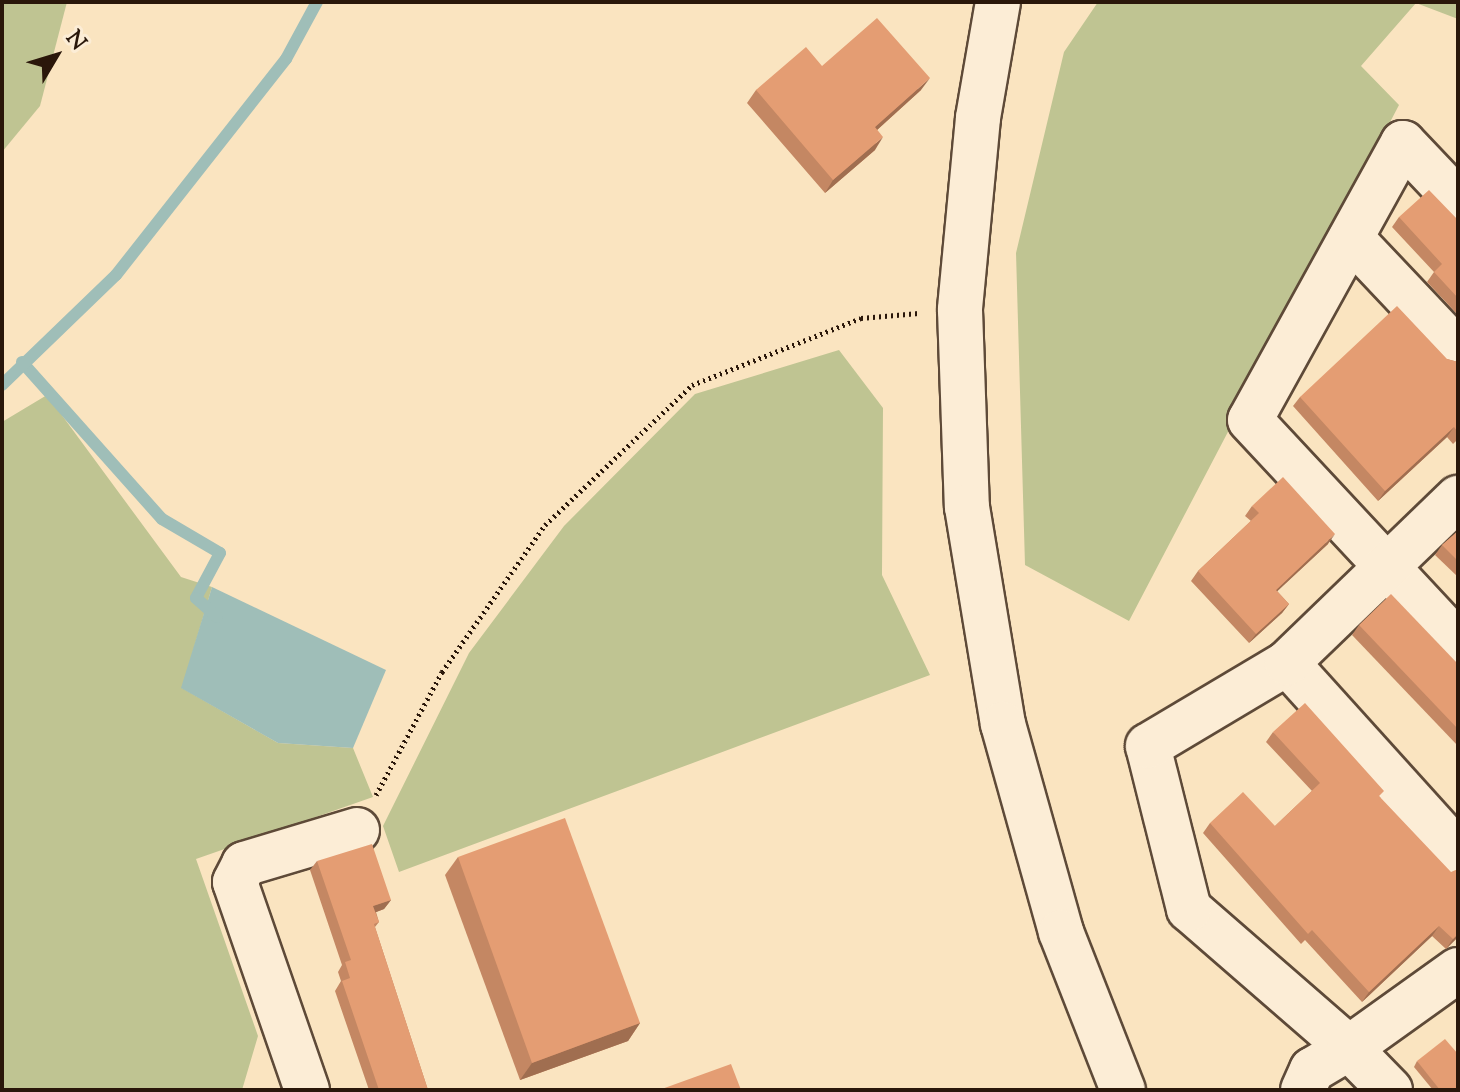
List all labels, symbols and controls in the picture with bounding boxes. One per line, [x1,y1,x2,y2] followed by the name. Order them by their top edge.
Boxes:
[16,16,96,96] north arrow
[57,24,93,58] text: N

